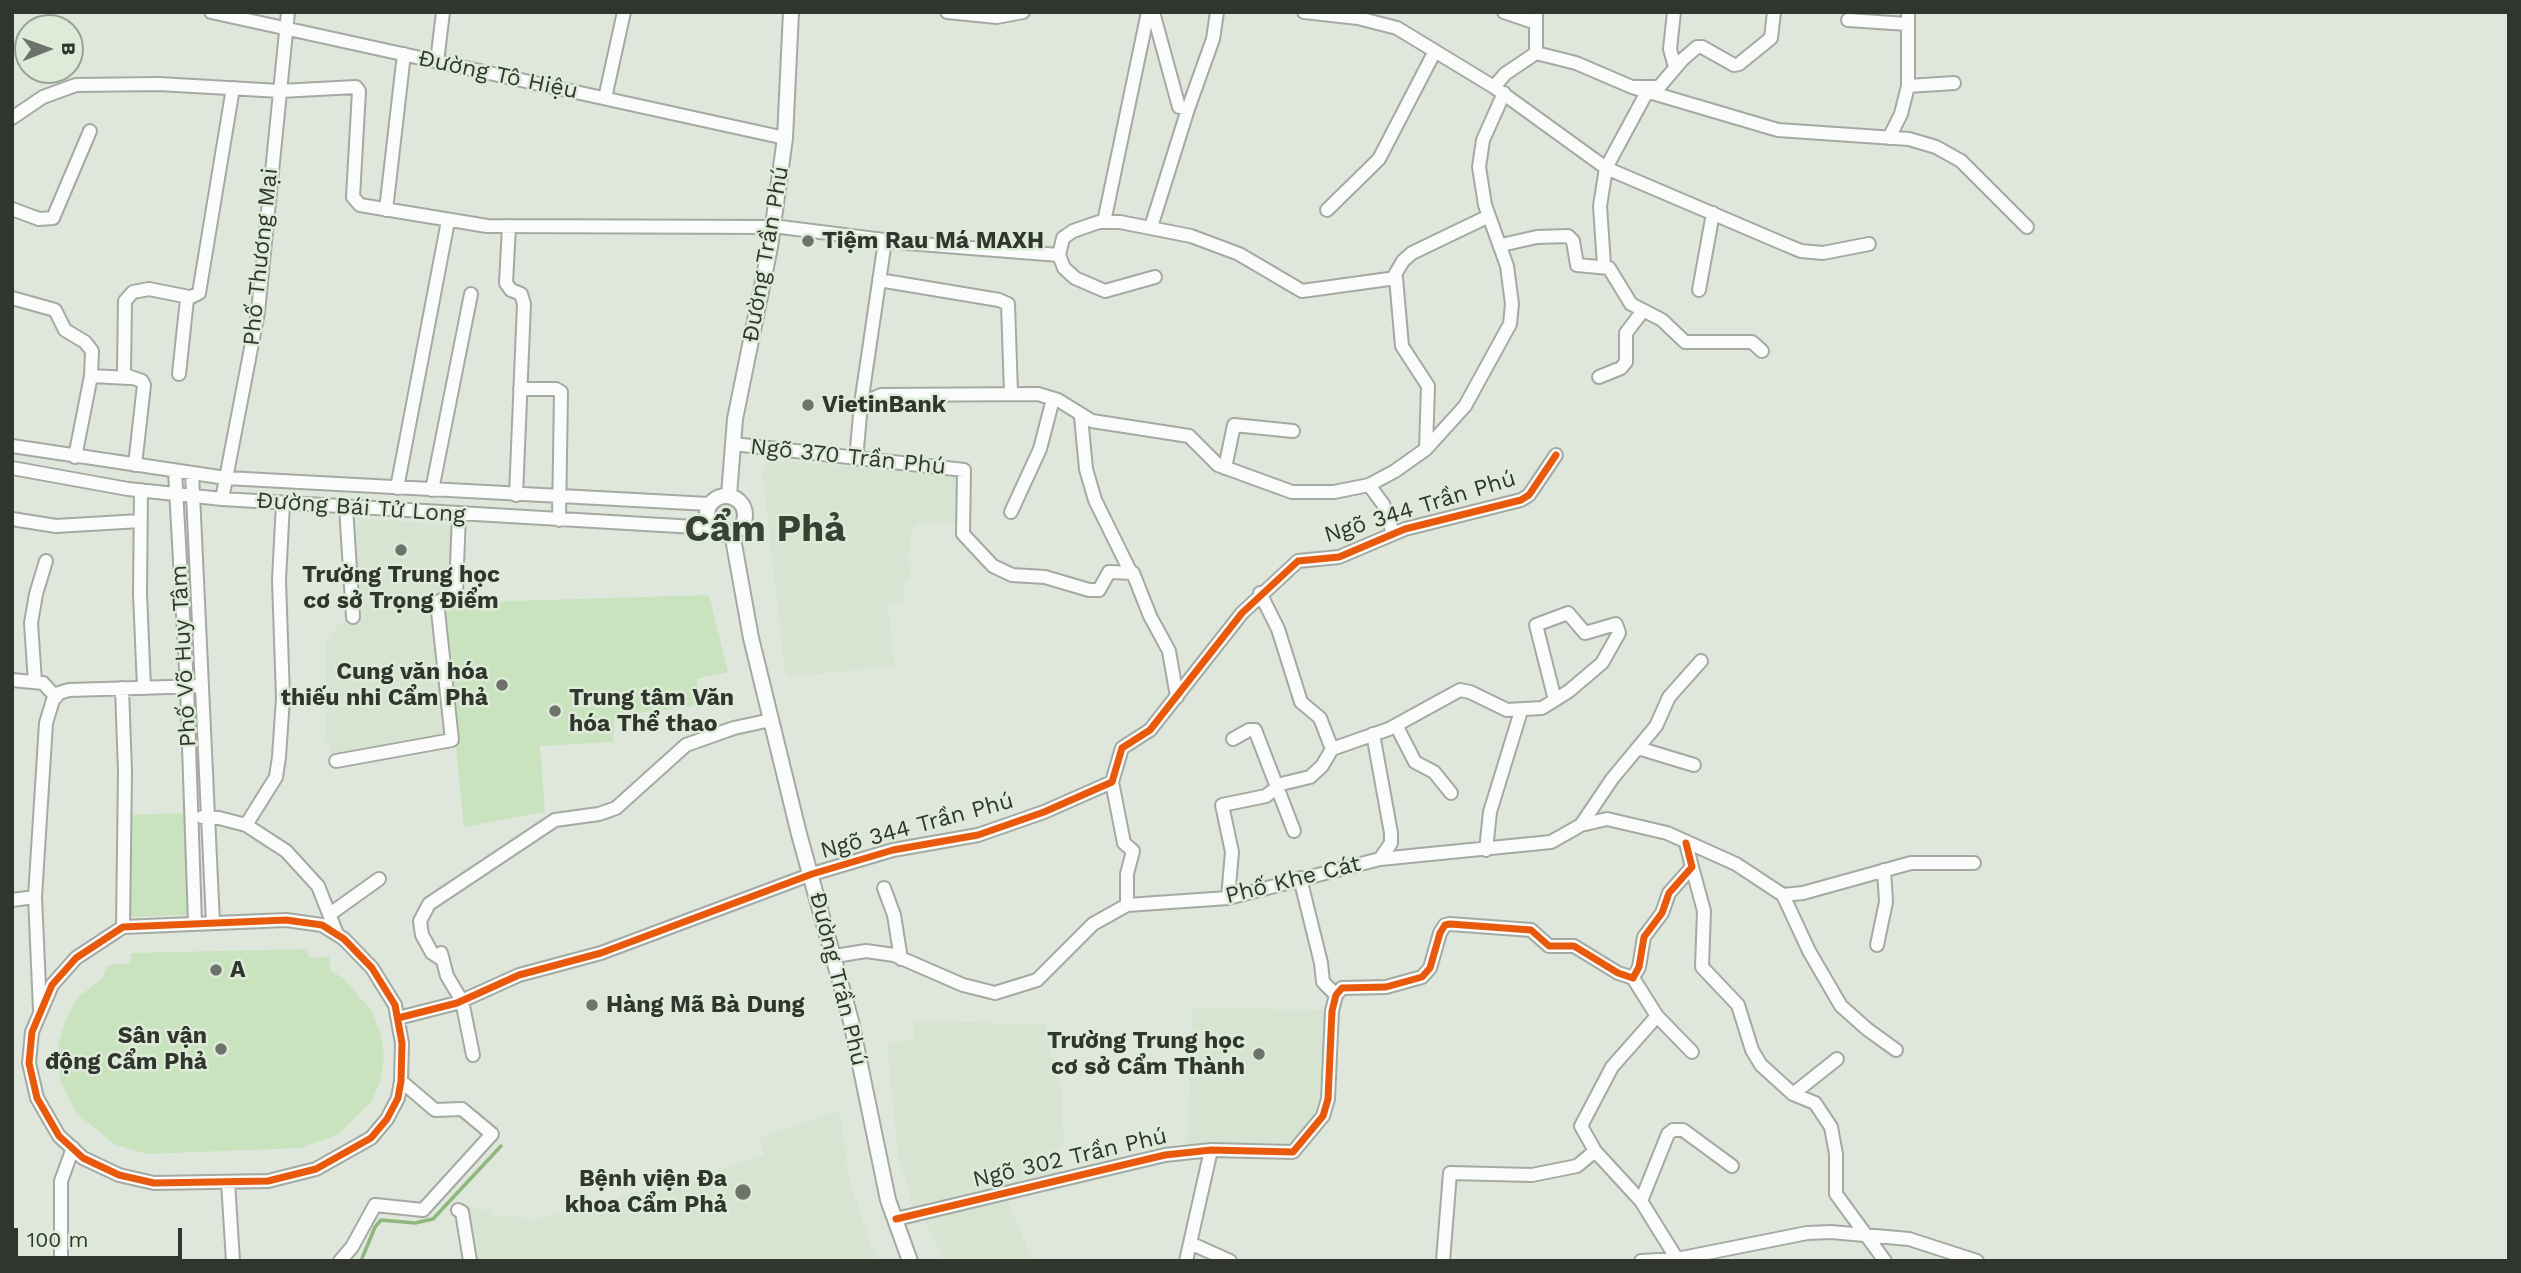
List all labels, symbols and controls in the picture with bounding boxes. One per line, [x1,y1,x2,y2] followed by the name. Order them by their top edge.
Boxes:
[14,14,84,84] north arrow
[57,42,80,55] text: B
[416,45,580,105] street label: Đường Tô Hiệu
[737,164,795,344] street label: Đường Trần Phú
[238,167,284,347] street label: Phố Thương Mại
[822,227,1044,255] place label: Tiệm Rau Má MAXH
[800,233,816,249] marker: Tiệm Rau Má MAXH
[822,391,946,419] place label: VietinBank
[800,397,816,413] marker: VietinBank
[749,433,947,481] street label: Ngõ 370 Trần Phú
[1321,465,1519,549] street label: Ngõ 344 Trần Phú
[256,487,466,529] street label: Đường Bái Tử Long
[684,508,846,552] district label: Cẩm Phả
[393,542,409,558] marker: Trường Trung học cơ sở Trọng Điểm
[302,561,500,615] place label: Trường Trung học cơ sở Trọng Điểm
[165,564,203,748] street label: Phố Võ Huy Tâm
[281,658,488,712] place label: Cung văn hóa thiếu nhi Cẩm Phả
[494,677,510,693] marker: Cung văn hóa thiếu nhi Cẩm Phả
[569,684,734,738] place label: Trung tâm Văn hóa Thể thao
[547,703,563,719] marker: Trung tâm Văn hóa Thể thao
[817,787,1017,865] street label: Ngõ 344 Trần Phú
[1223,850,1363,910] street label: Phố Khe Cát
[803,889,873,1069] street label: Đường Trần Phú
[230,956,246,984] place label: A
[208,962,224,978] marker: A
[606,991,804,1019] place label: Hàng Mã Bà Dung
[584,997,600,1013] marker: Hàng Mã Bà Dung
[45,1022,207,1076] place label: Sân vận động Cẩm Phả
[1047,1027,1245,1081] place label: Trường Trung học cơ sở Cẩm Thành
[213,1041,229,1057] marker: Sân vận động Cẩm Phả
[1251,1046,1267,1062] marker: Trường Trung học cơ sở Cẩm Thành
[970,1122,1170,1194] street label: Ngõ 302 Trần Phú
[565,1165,727,1219] place label: Bệnh viện Đa khoa Cẩm Phả
[733,1182,753,1202] marker: Bệnh viện Đa khoa Cẩm Phả
[18,1214,186,1258] scale bar
[27,1227,89,1252] text: 100 m

